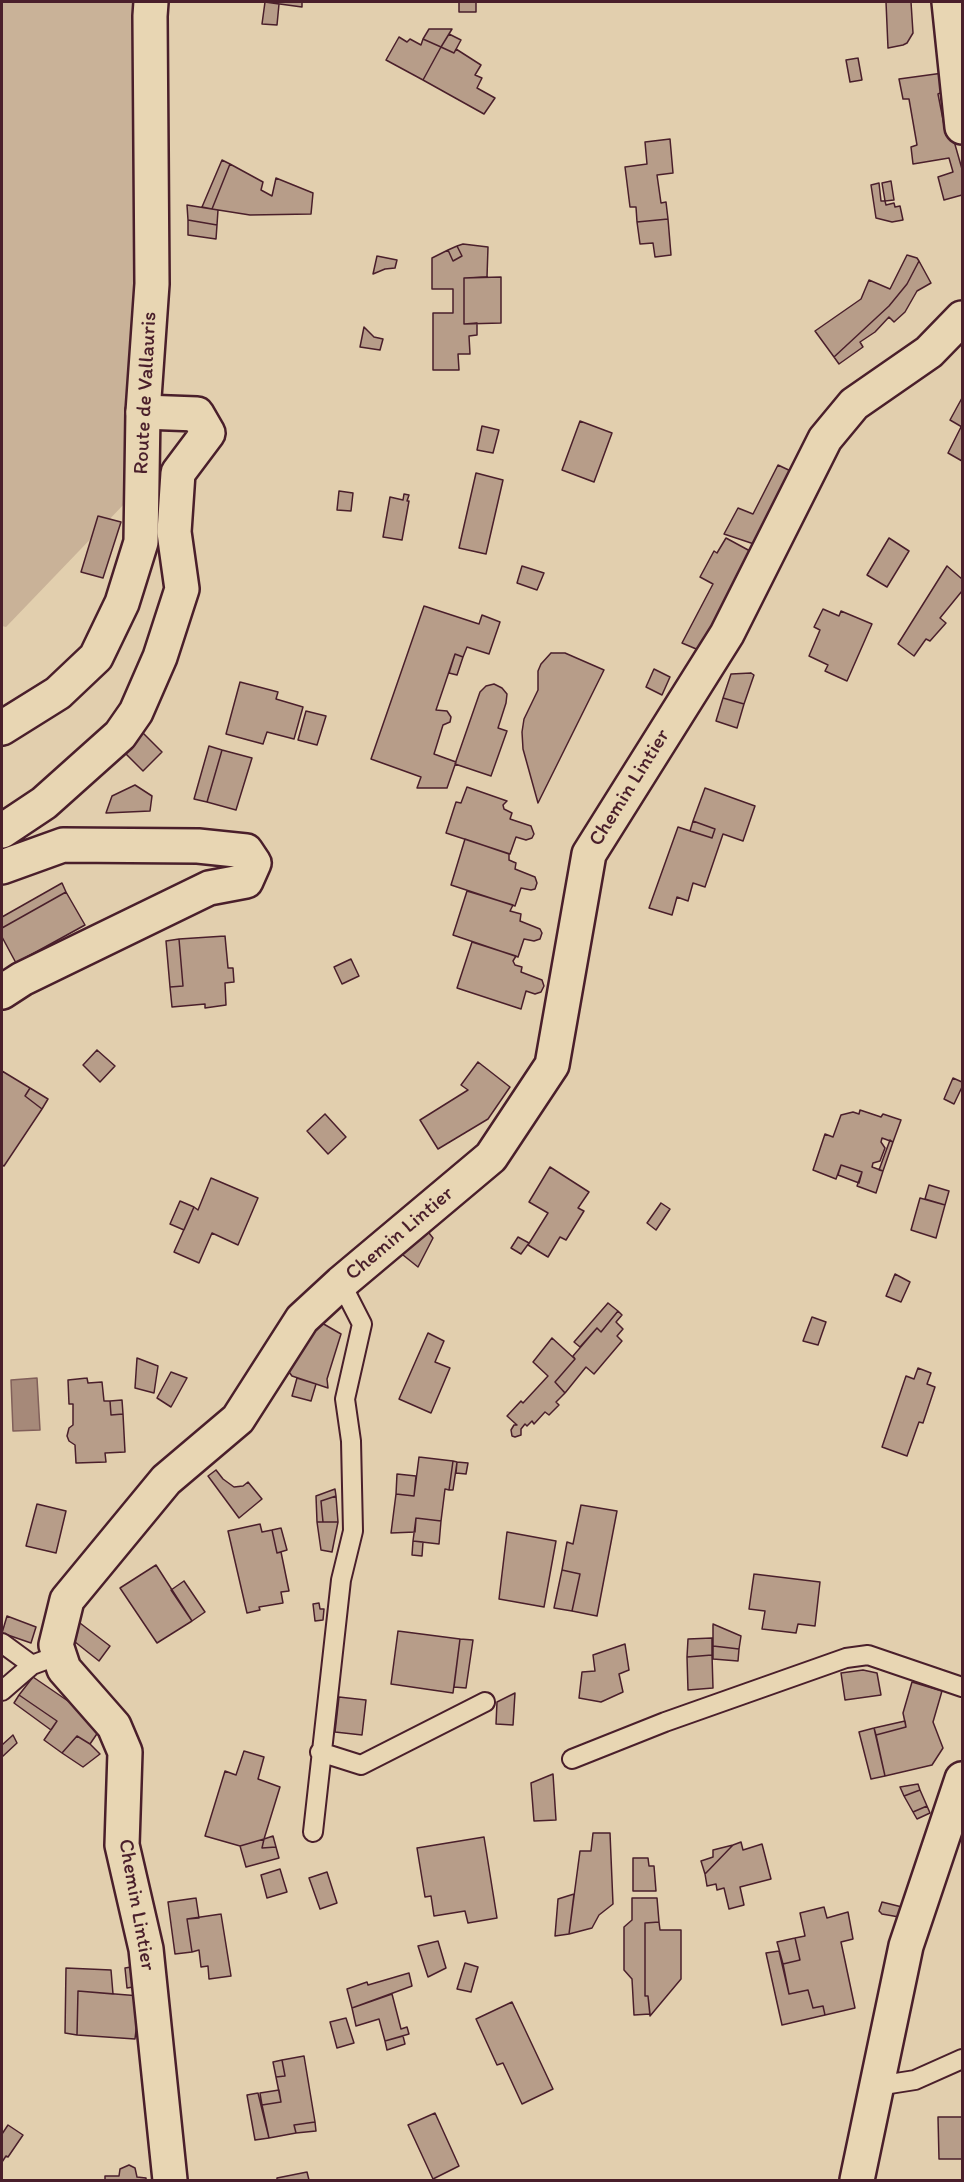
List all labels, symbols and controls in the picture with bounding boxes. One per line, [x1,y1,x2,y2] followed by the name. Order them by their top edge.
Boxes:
[129,311,163,475] street label: Route de Vallauris
[584,725,676,851] street label: Chemin Lintier
[341,1182,459,1286] street label: Chemin Lintier
[112,1837,160,1973] street label: Chemin Lintier

